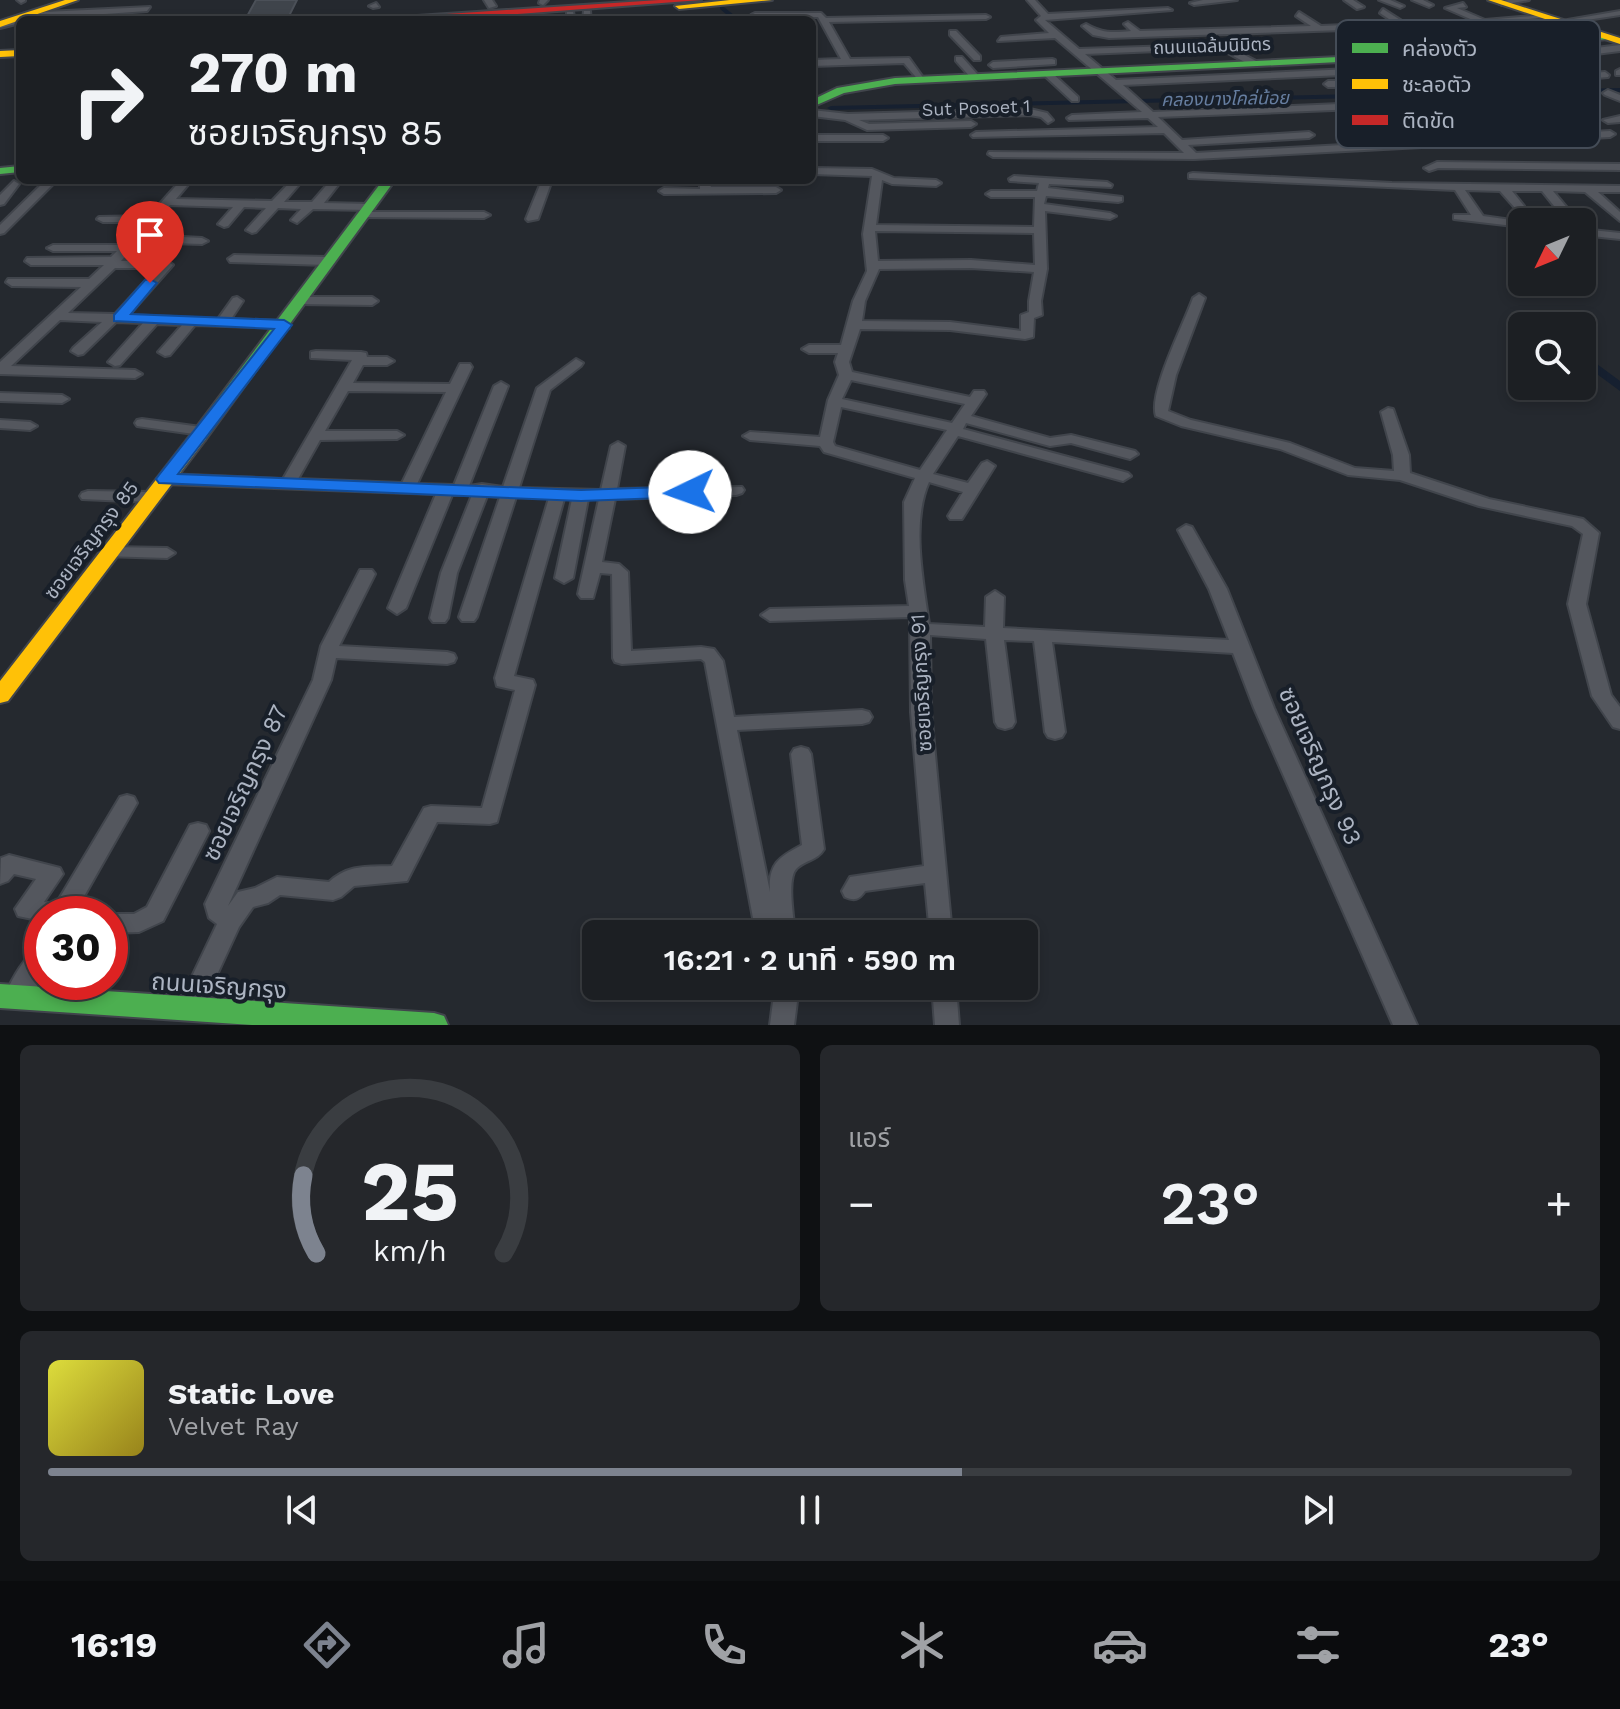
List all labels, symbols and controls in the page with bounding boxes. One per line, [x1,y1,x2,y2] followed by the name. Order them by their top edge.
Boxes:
[1336,20,1600,148] legend
[1153,33,1271,58] street label: ถนนแฉล้มนิมิตร
[1402,36,1477,61] text: คล่องตัว
[188,40,358,106] text: 270 m
[56,48,160,152] icon: right
[1402,72,1472,97] text: ชะลอตัว
[1161,87,1290,110] water label: คลองบางโคล่น้อย
[921,95,1031,120] street label: Sut Posoet 1
[1402,108,1455,133] text: ติดขัด
[188,112,443,154] text: ซอยเจริญกรุง 85
[116,201,184,283] pin
[1508,208,1596,296] north arrow
[1508,208,1596,400] map controls
[128,213,172,257] icon: arrive
[1508,312,1596,400] button: search
[648,450,732,534] position arrow
[39,476,143,604] street label: ซอยเจริญกรุง 85
[905,614,937,752] street label: ซอยเจริญกรุง 91
[1272,683,1367,850] street label: ซอยเจริญกรุง 93
[197,701,294,866] street label: ซอยเจริญกรุง 87
[24,896,128,1000] speed limit sign: 30
[664,942,956,977] text: 16:21 · 2 นาที · 590 m
[150,967,288,1006] street label: ถนนเจริญกรุง
[848,1123,890,1153] text: แอร์
[361,1143,459,1240] text: 25
[1160,1168,1260,1239] text: 23°
[848,1178,875,1230] text: −
[1545,1178,1572,1230] text: +
[373,1234,447,1268] text: km/h
[168,1376,334,1411] text: Static Love
[168,1411,299,1441] text: Velvet Ray
[280,1488,324,1532] icon: previous
[788,1488,832,1532] icon: pause
[1296,1488,1340,1532] icon: next
[299,1617,355,1673] icon: directions
[498,1617,554,1673] icon: music
[696,1617,752,1673] icon: phone
[894,1617,950,1673] icon: climate
[1092,1617,1148,1673] icon: car
[1290,1617,1346,1673] icon: filters
[71,1624,157,1666] text: 16:19
[1488,1624,1549,1666] text: 23°

